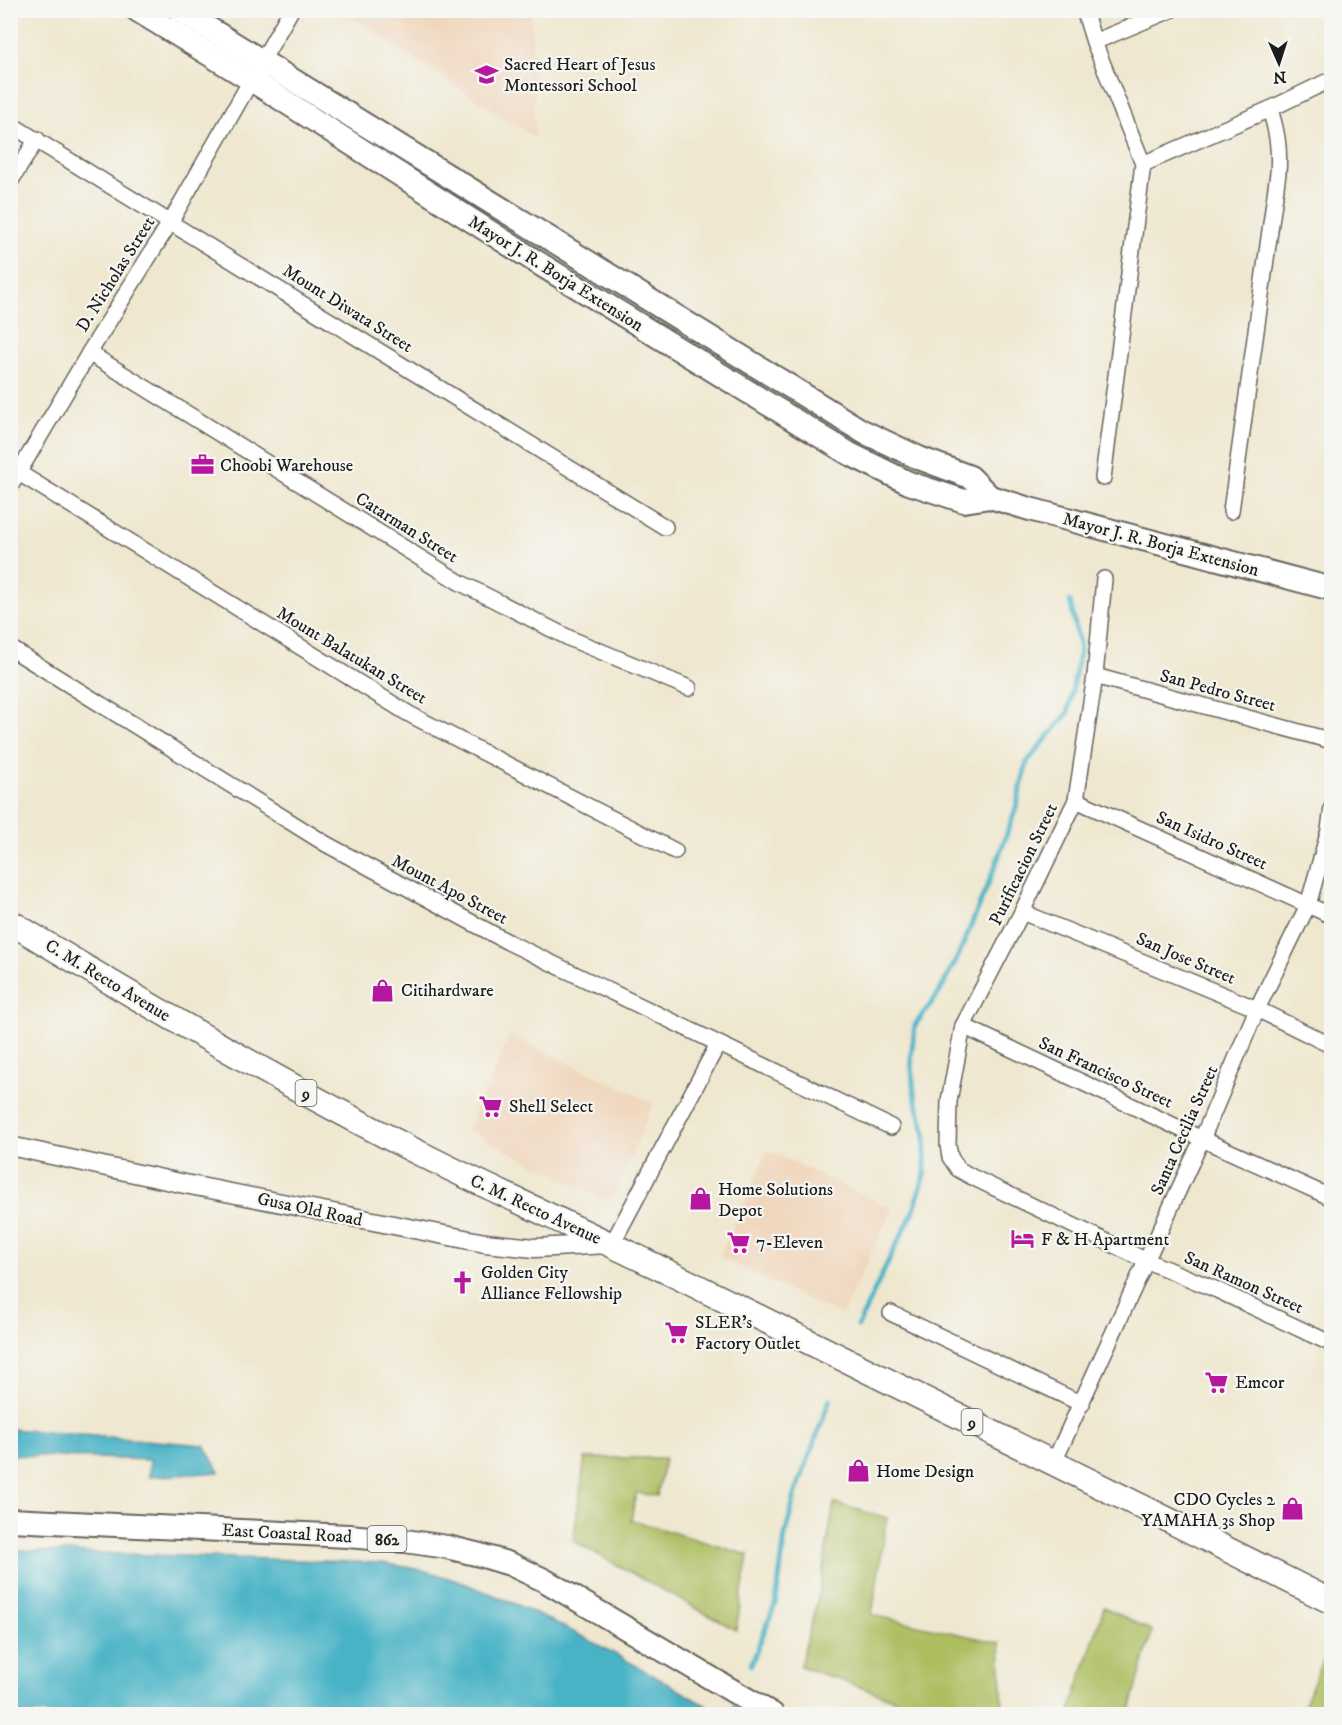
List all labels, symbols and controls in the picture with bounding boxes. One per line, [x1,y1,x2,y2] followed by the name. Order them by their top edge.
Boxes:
[1249,33,1309,93] north arrow
[504,54,655,97] place label: Sacred Heart of Jesus Montessori School
[473,61,499,87] school or university icon: Sacred Heart of Jesus Montessori School
[1273,67,1287,87] text: N
[464,211,648,337] street label: Mayor J. R. Borja Extension
[72,213,160,336] street label: D. Nicholas Street
[278,260,417,358] street label: Mount Diwata Street
[189,452,215,478] office icon: Choobi Warehouse
[220,455,353,477] place label: Choobi Warehouse
[351,488,462,568] street label: Catarman Street
[1060,508,1262,582] street label: Mayor J. R. Borja Extension
[272,602,431,710] street label: Mount Balatukan Street
[1157,665,1278,717] street label: San Pedro Street
[985,800,1063,929] street label: Purificacion Street
[1153,807,1271,875] street label: San Isidro Street
[388,850,512,930] street label: Mount Apo Street
[1133,928,1239,990] street label: San Jose Street
[41,935,174,1027] street label: C. M. Recto Avenue
[370,977,396,1003] shop icon: Citihardware
[401,980,494,1002] place label: Citihardware
[1035,1032,1176,1114] street label: San Francisco Street
[1146,1062,1223,1199] street label: Santa Cecilia Street
[296,1080,316,1106] road number: 9
[478,1093,504,1119] supermarket icon: Shell Select
[509,1096,593,1118] place label: Shell Select
[467,1170,605,1250] street label: C. M. Recto Avenue
[718,1179,833,1222] place label: Home Solutions Depot
[687,1186,713,1212] shop icon: Home Solutions Depot
[255,1188,364,1232] street label: Gusa Old Road
[1010,1226,1036,1252] hotel icon: F & H Apartment
[725,1229,751,1255] supermarket icon: 7-Eleven
[1041,1229,1169,1251] place label: F & H Apartment
[756,1232,824,1254] place label: 7-Eleven
[1181,1247,1307,1319] street label: San Ramon Street
[481,1262,622,1305] place label: Golden City Alliance Fellowship
[450,1269,476,1295] church icon: Golden City Alliance Fellowship
[695,1312,800,1355] place label: SLER’s Factory Outlet
[664,1319,690,1345] supermarket icon: SLER’s Factory Outlet
[1204,1369,1230,1395] supermarket icon: Emcor
[1235,1372,1285,1394] place label: Emcor
[962,1409,982,1435] road number: 9
[845,1458,871,1484] shop icon: Home Design
[876,1461,975,1483] place label: Home Design
[1141,1489,1275,1532] place label: CDO Cycles 2 YAMAHA 3s Shop
[1280,1496,1306,1522] shop icon: CDO Cycles 2 YAMAHA 3s Shop
[221,1520,353,1548] street label: East Coastal Road
[368,1526,406,1552] road number: 862

